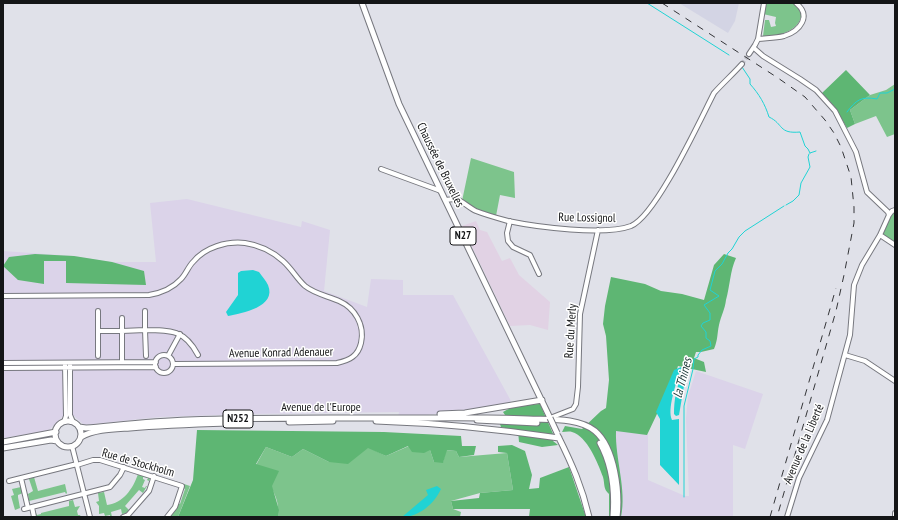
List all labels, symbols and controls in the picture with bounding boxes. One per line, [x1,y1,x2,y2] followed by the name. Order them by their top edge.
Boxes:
[413,120,467,210] street label: Chaussée de Bruxelles
[558,210,616,226] street label: Rue Lossignol
[450,227,476,245] road number: N27
[562,303,580,359] street label: Rue du Merly
[229,345,333,361] street label: Avenue Konrad Adenauer
[670,356,696,400] water label: la Thines
[281,401,361,415] street label: Avenue de l'Europe
[781,402,827,486] street label: Avenue de la Liberté
[223,410,253,428] road number: N252
[100,446,176,480] street label: Rue de Stockholm

